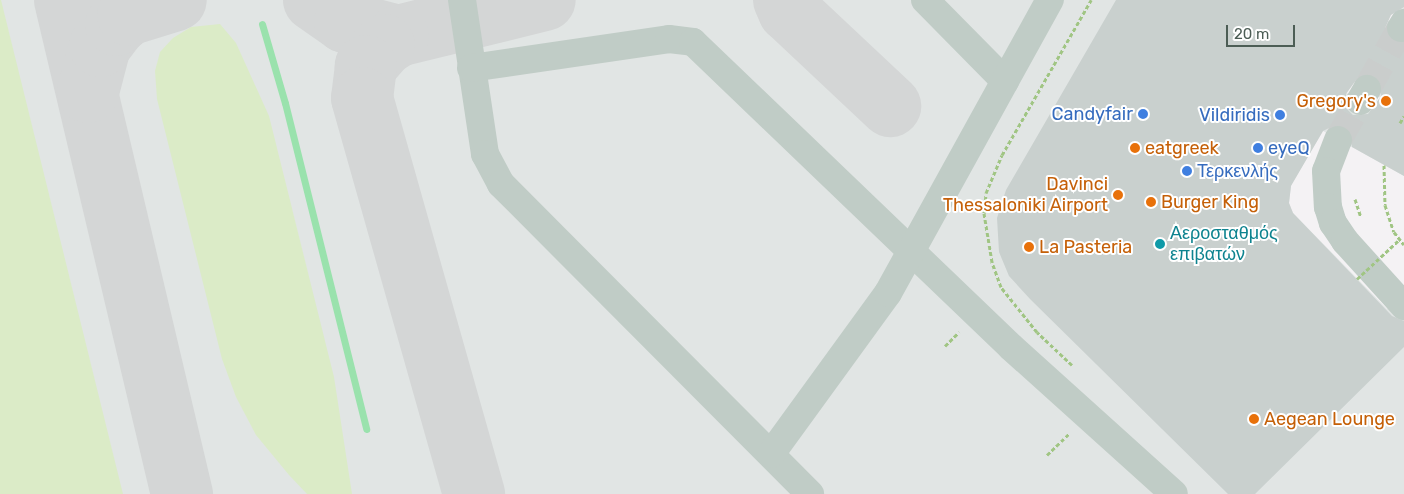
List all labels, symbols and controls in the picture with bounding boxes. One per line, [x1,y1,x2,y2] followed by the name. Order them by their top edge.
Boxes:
[1229,15,1298,47] scale bar
[1234,25,1269,43] text: 20 m
[1296,90,1376,112] place label: Gregory's
[1380,95,1392,107] marker: Gregory's
[1052,103,1133,125] place label: Candyfair
[1199,104,1270,126] place label: Vildiridis
[1137,108,1149,120] marker: Candyfair
[1274,109,1286,121] marker: Vildiridis
[1145,137,1219,159] place label: eatgreek
[1268,137,1310,159] place label: eyeQ
[1129,142,1141,154] marker: eatgreek
[1252,142,1264,154] marker: eyeQ
[1197,160,1278,182] place label: Τερκενλής
[1181,165,1193,177] marker: Τερκενλής
[942,174,1108,216] place label: Davinci Thessaloniki Airport
[1112,189,1124,201] marker: Davinci Thessaloniki Airport
[1161,191,1259,213] place label: Burger King
[1145,196,1157,208] marker: Burger King
[1170,223,1278,266] place label: Αεροσταθμός επιβατών
[1039,236,1132,258] place label: La Pasteria
[1154,238,1166,250] marker: Αεροσταθμός επιβατών
[1023,241,1035,253] marker: La Pasteria
[1264,408,1395,430] place label: Aegean Lounge
[1248,413,1260,425] marker: Aegean Lounge

